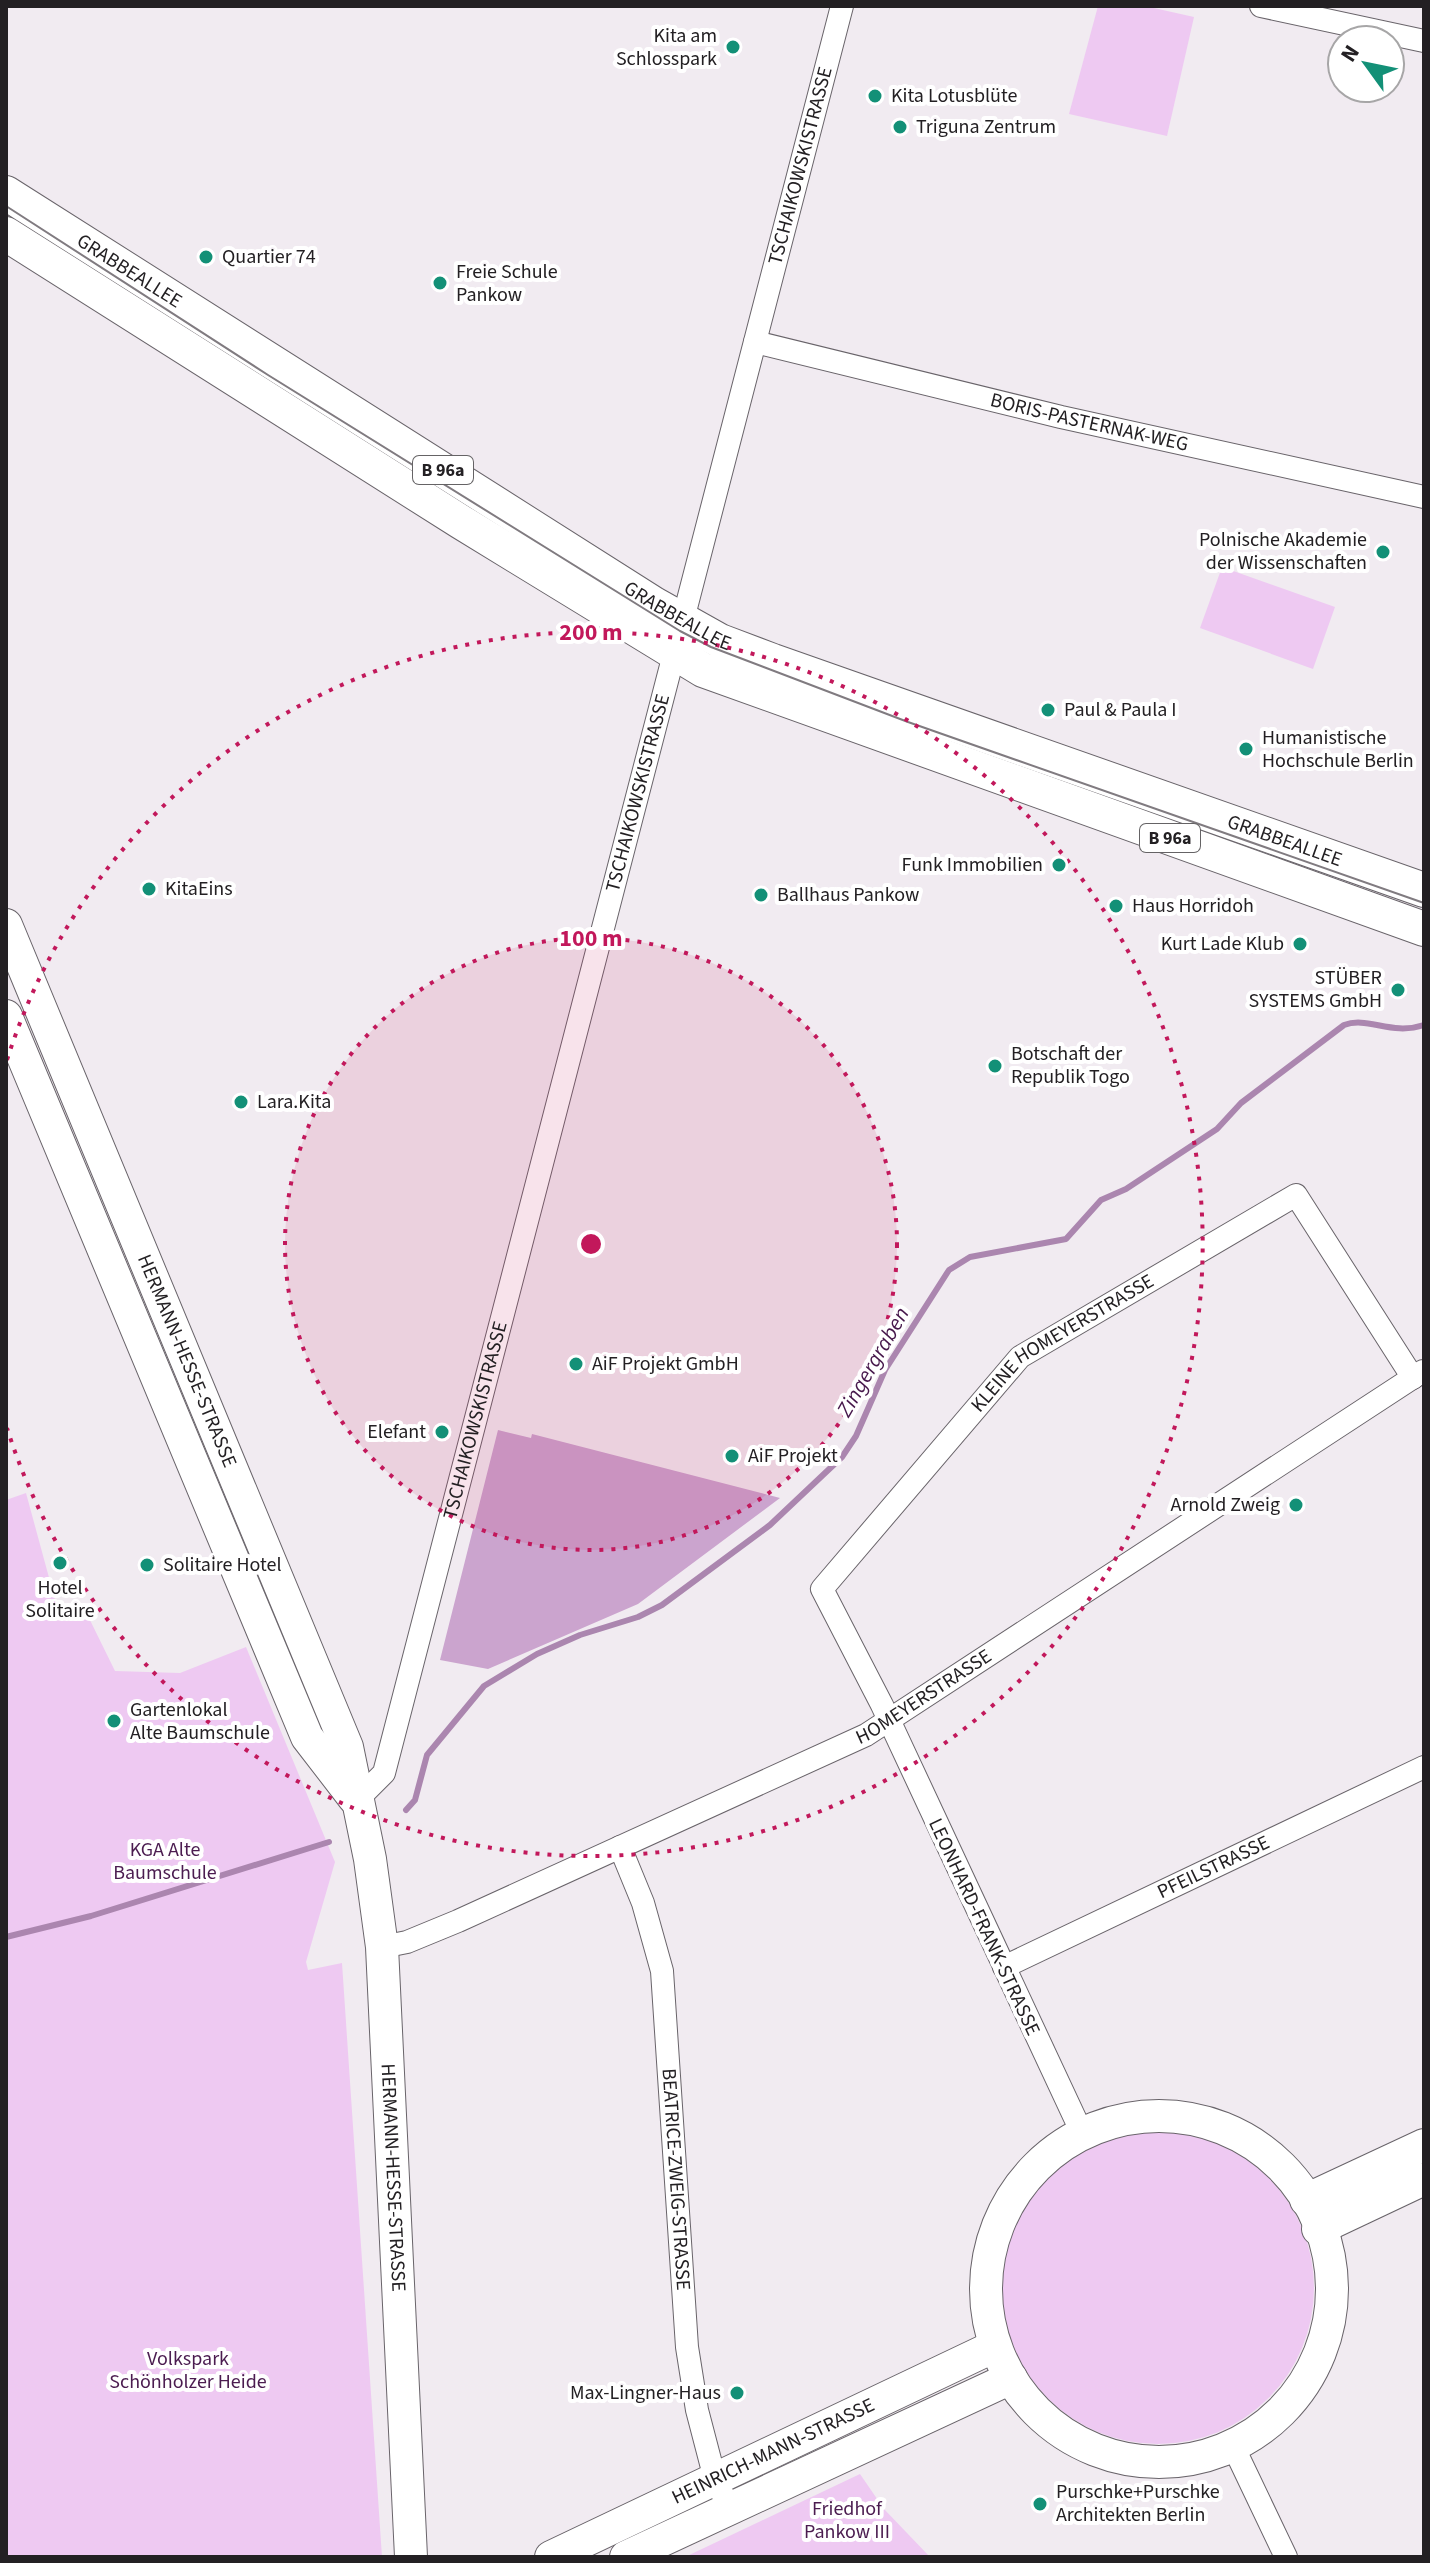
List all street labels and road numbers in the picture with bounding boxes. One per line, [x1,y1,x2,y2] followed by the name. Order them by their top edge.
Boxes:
[762,64,840,268] street label: TSCHAIKOWSKISTRASSE
[71,227,187,315] street label: GRABBEALLEE
[987,386,1191,459] street label: BORIS-PASTERNAK-WEG
[413,456,473,484] road number: B 96a
[618,574,735,658] street label: GRABBEALLEE
[599,691,677,895] street label: TSCHAIKOWSKISTRASSE
[1223,808,1346,874] street label: GRABBEALLEE
[1140,824,1200,852] road number: B 96a
[130,1250,244,1472] street label: HERMANN-HESSE-STRASSE
[965,1267,1159,1418] street label: KLEINE HOMEYERSTRASSE
[436,1318,515,1522] street label: TSCHAIKOWSKISTRASSE
[851,1642,997,1752] street label: HOMEYERSTRASSE
[921,1814,1047,2040] street label: LEONHARD-FRANK-STRASSE
[1153,1829,1274,1906] street label: PFEILSTRASSE
[374,2063,412,2292] street label: HERMANN-HESSE-STRASSE
[655,2067,697,2291] street label: BEATRICE-ZWEIG-STRASSE
[667,2391,879,2512] street label: HEINRICH-MANN-STRASSE

